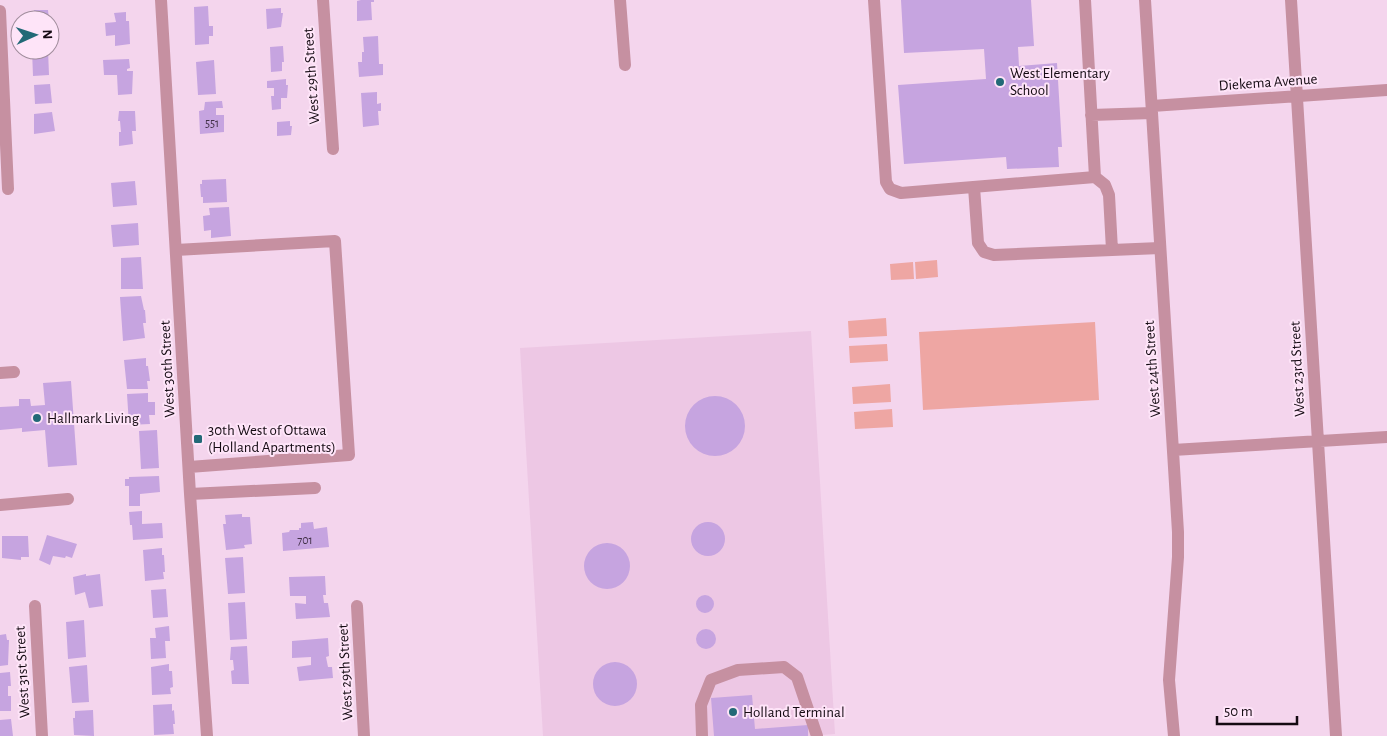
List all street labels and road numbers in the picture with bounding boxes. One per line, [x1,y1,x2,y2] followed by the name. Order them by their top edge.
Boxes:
[301,27,322,125] street label: West 29th Street
[1218,72,1318,93] street label: Diekema Avenue
[157,320,178,418] street label: West 30th Street
[1142,320,1163,418] street label: West 24th Street
[1287,321,1307,417] street label: West 23rd Street
[335,623,356,721] street label: West 29th Street
[13,625,32,718] street label: West 31st Street

